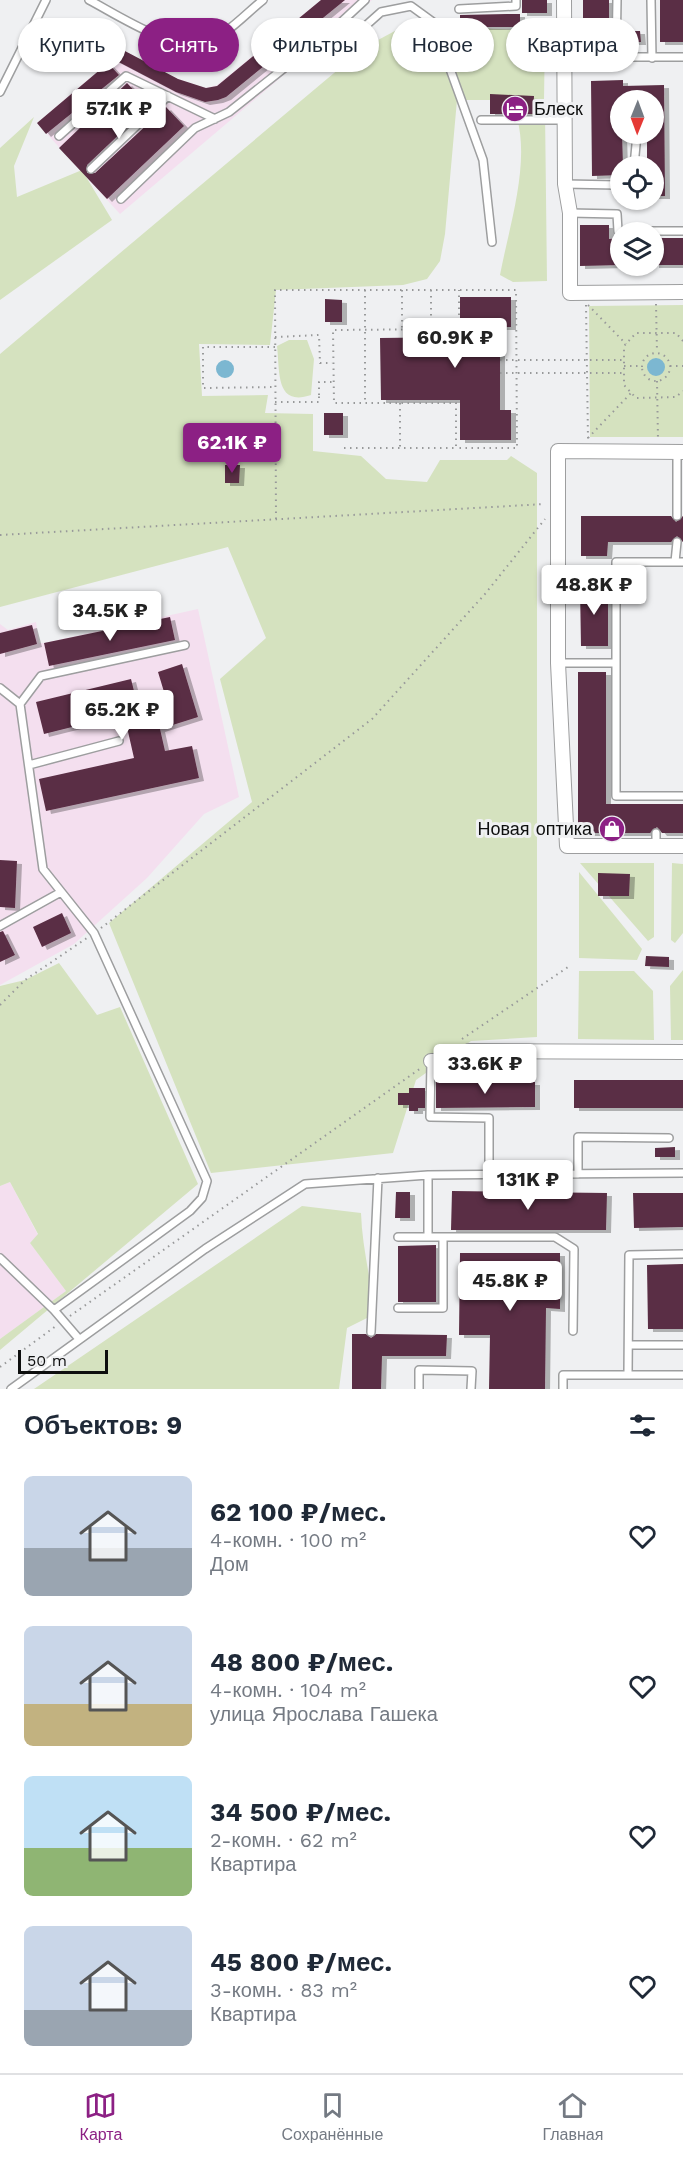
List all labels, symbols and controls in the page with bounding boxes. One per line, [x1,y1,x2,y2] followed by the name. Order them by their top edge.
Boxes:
[18,18,126,72] chip: Купить
[138,18,239,72] chip: Снять
[251,18,379,72] chip: Фильтры
[391,18,494,72] chip: Новое
[506,18,639,72] chip: Квартира
[64,89,174,140] pin: 57.1K ₽
[610,90,664,144] north arrow
[610,90,664,276] map controls
[500,94,530,124] hotel icon: Блеск
[86,96,152,120] text: 57.1K ₽
[534,98,583,119] place label: Блеск
[610,156,664,210] button: locate
[610,222,664,276] button: layers
[400,318,510,369] pin: 60.9K ₽
[417,325,493,349] text: 60.9K ₽
[177,423,287,474] pin: 62.1K ₽
[197,430,267,454] text: 62.1K ₽
[539,565,649,616] pin: 48.8K ₽
[555,572,633,596] text: 48.8K ₽
[55,591,165,642] pin: 34.5K ₽
[72,598,148,622] text: 34.5K ₽
[67,690,177,741] pin: 65.2K ₽
[85,697,159,721] text: 65.2K ₽
[597,814,627,844] shop icon: Новая оптика
[477,818,593,839] place label: Новая оптика
[430,1044,540,1095] pin: 33.6K ₽
[448,1051,522,1075] text: 33.6K ₽
[479,1160,577,1211] pin: 131K ₽
[497,1167,559,1191] text: 131K ₽
[455,1261,565,1312] pin: 45.8K ₽
[472,1268,548,1292] text: 45.8K ₽
[18,1347,108,1374] scale bar
[27,1351,67,1370] text: 50 m
[626,1409,659,1442] icon: filters
[24,1410,182,1440] text: Объектов: 9
[210,1497,386,1527] text: 62 100 ₽/мес.
[72,1500,144,1572] icon: home
[626,1520,659,1553] icon: heart
[210,1528,366,1552] text: 4-комн. · 100 m²
[210,1552,249,1576] text: Дом
[210,1647,393,1677] text: 48 800 ₽/мес.
[72,1650,144,1722] icon: home
[626,1670,659,1703] icon: heart
[210,1678,366,1702] text: 4-комн. · 104 m²
[210,1702,438,1726] text: улица Ярослава Гашека
[210,1797,391,1827] text: 34 500 ₽/мес.
[72,1800,144,1872] icon: home
[626,1820,659,1853] icon: heart
[210,1828,357,1852] text: 2-комн. · 62 m²
[210,1852,296,1876] text: Квартира
[210,1947,392,1977] text: 45 800 ₽/мес.
[72,1950,144,2022] icon: home
[626,1970,659,2003] icon: heart
[210,1978,357,2002] text: 3-комн. · 83 m²
[210,2002,296,2026] text: Квартира
[80,2089,122,2144] tab: Карта
[282,2089,383,2144] tab: Сохранённые
[543,2089,603,2144] tab: Главная

